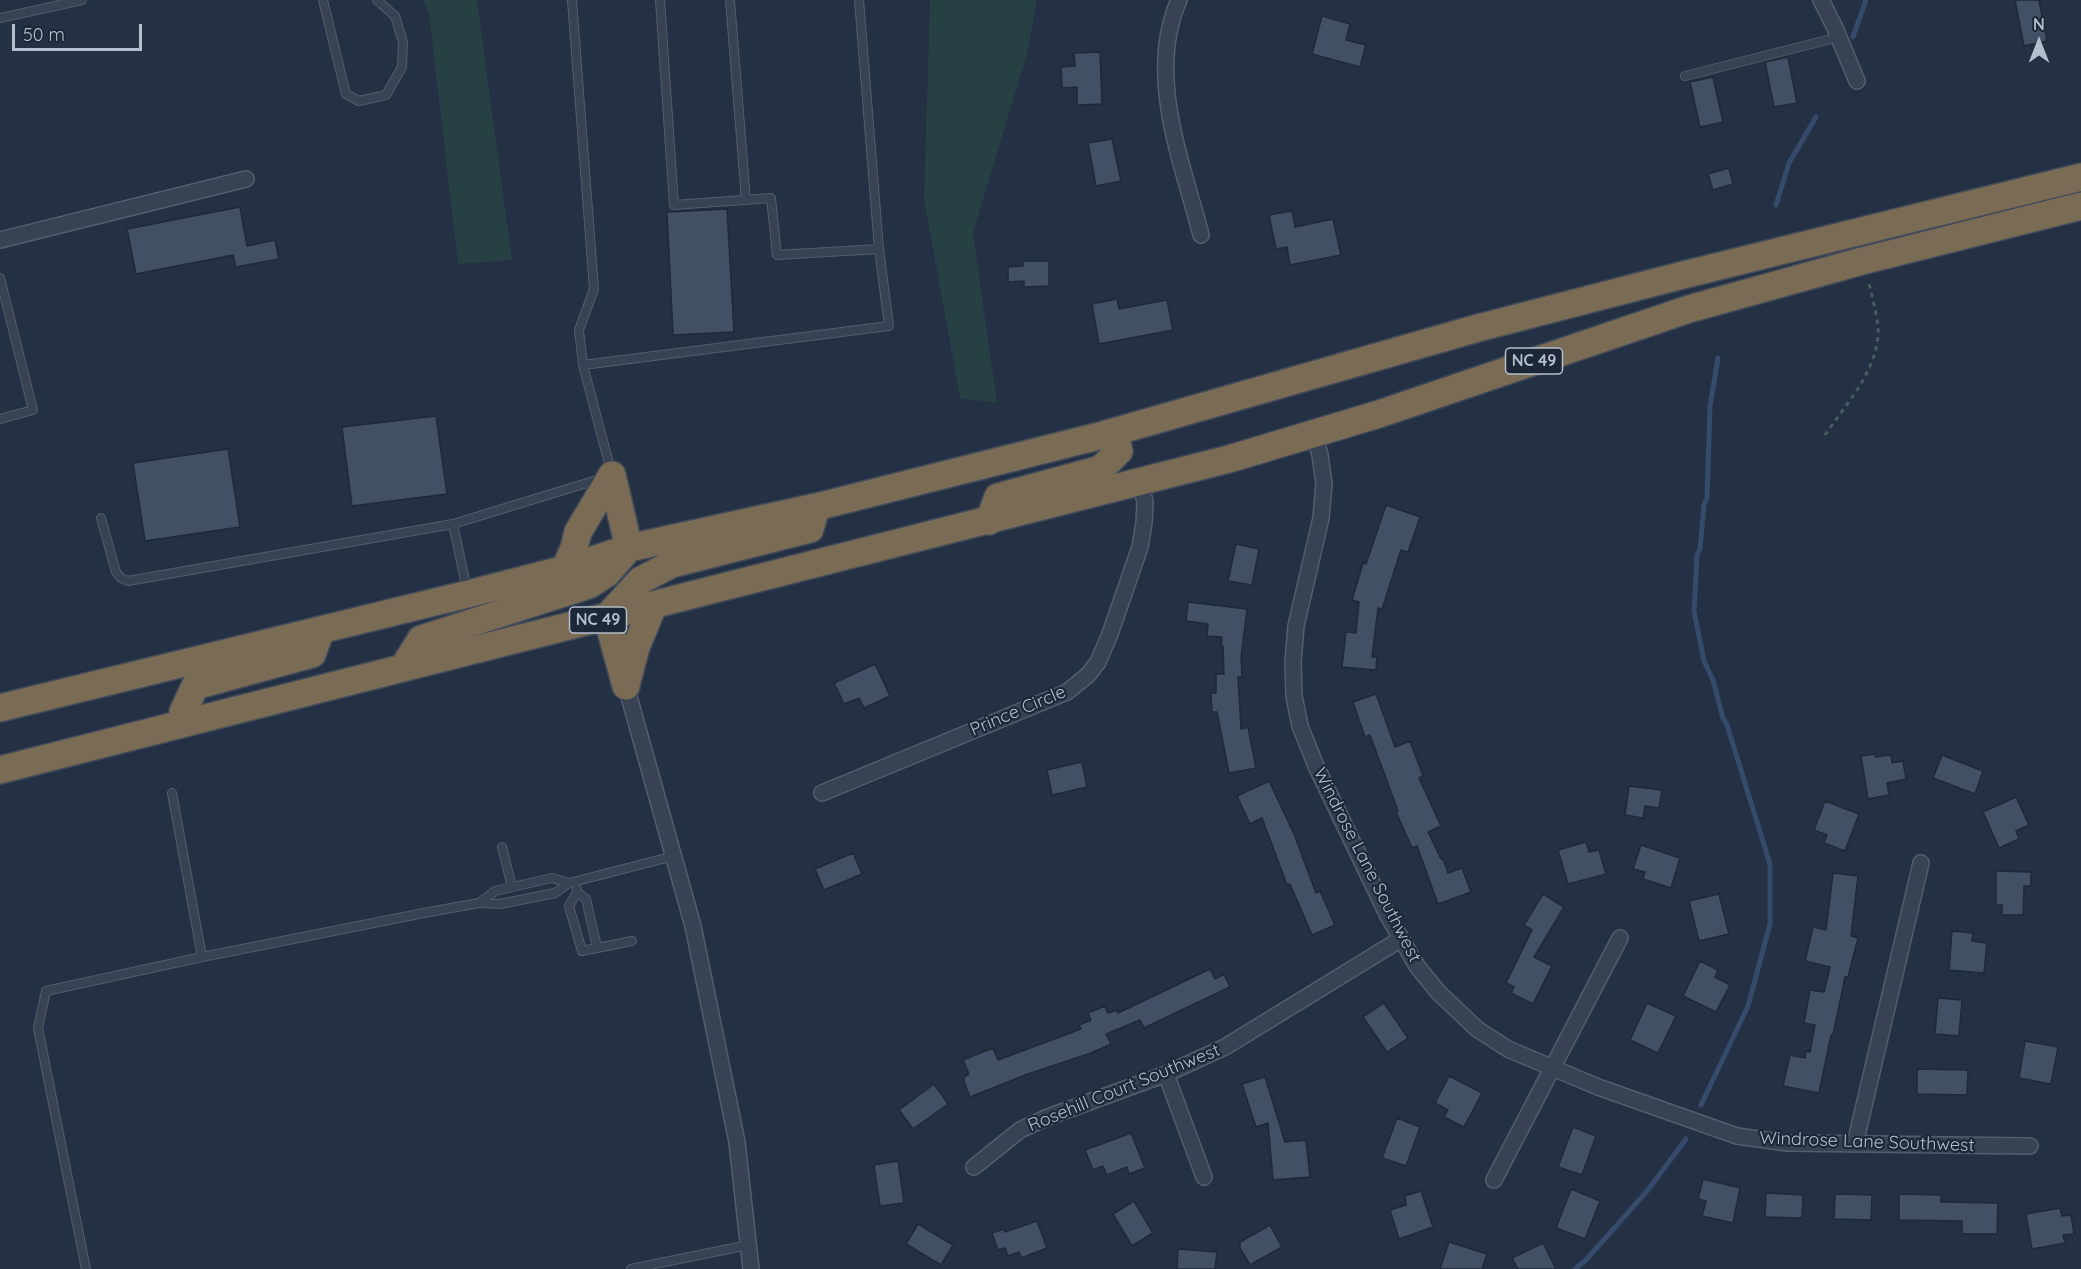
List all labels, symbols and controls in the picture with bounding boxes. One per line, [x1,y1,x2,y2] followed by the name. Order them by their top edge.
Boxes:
[15,12,146,50] scale bar
[2009,12,2069,72] north arrow
[2033,14,2045,34] text: N
[23,23,65,46] text: 50 m
[1506,348,1562,374] road number: NC 49
[570,607,626,633] road number: NC 49
[967,681,1069,741] street label: Prince Circle
[1309,764,1425,966] street label: Windrose Lane Southwest
[1025,1040,1223,1136] street label: Rosehill Court Southwest
[1759,1127,1975,1157] street label: Windrose Lane Southwest

